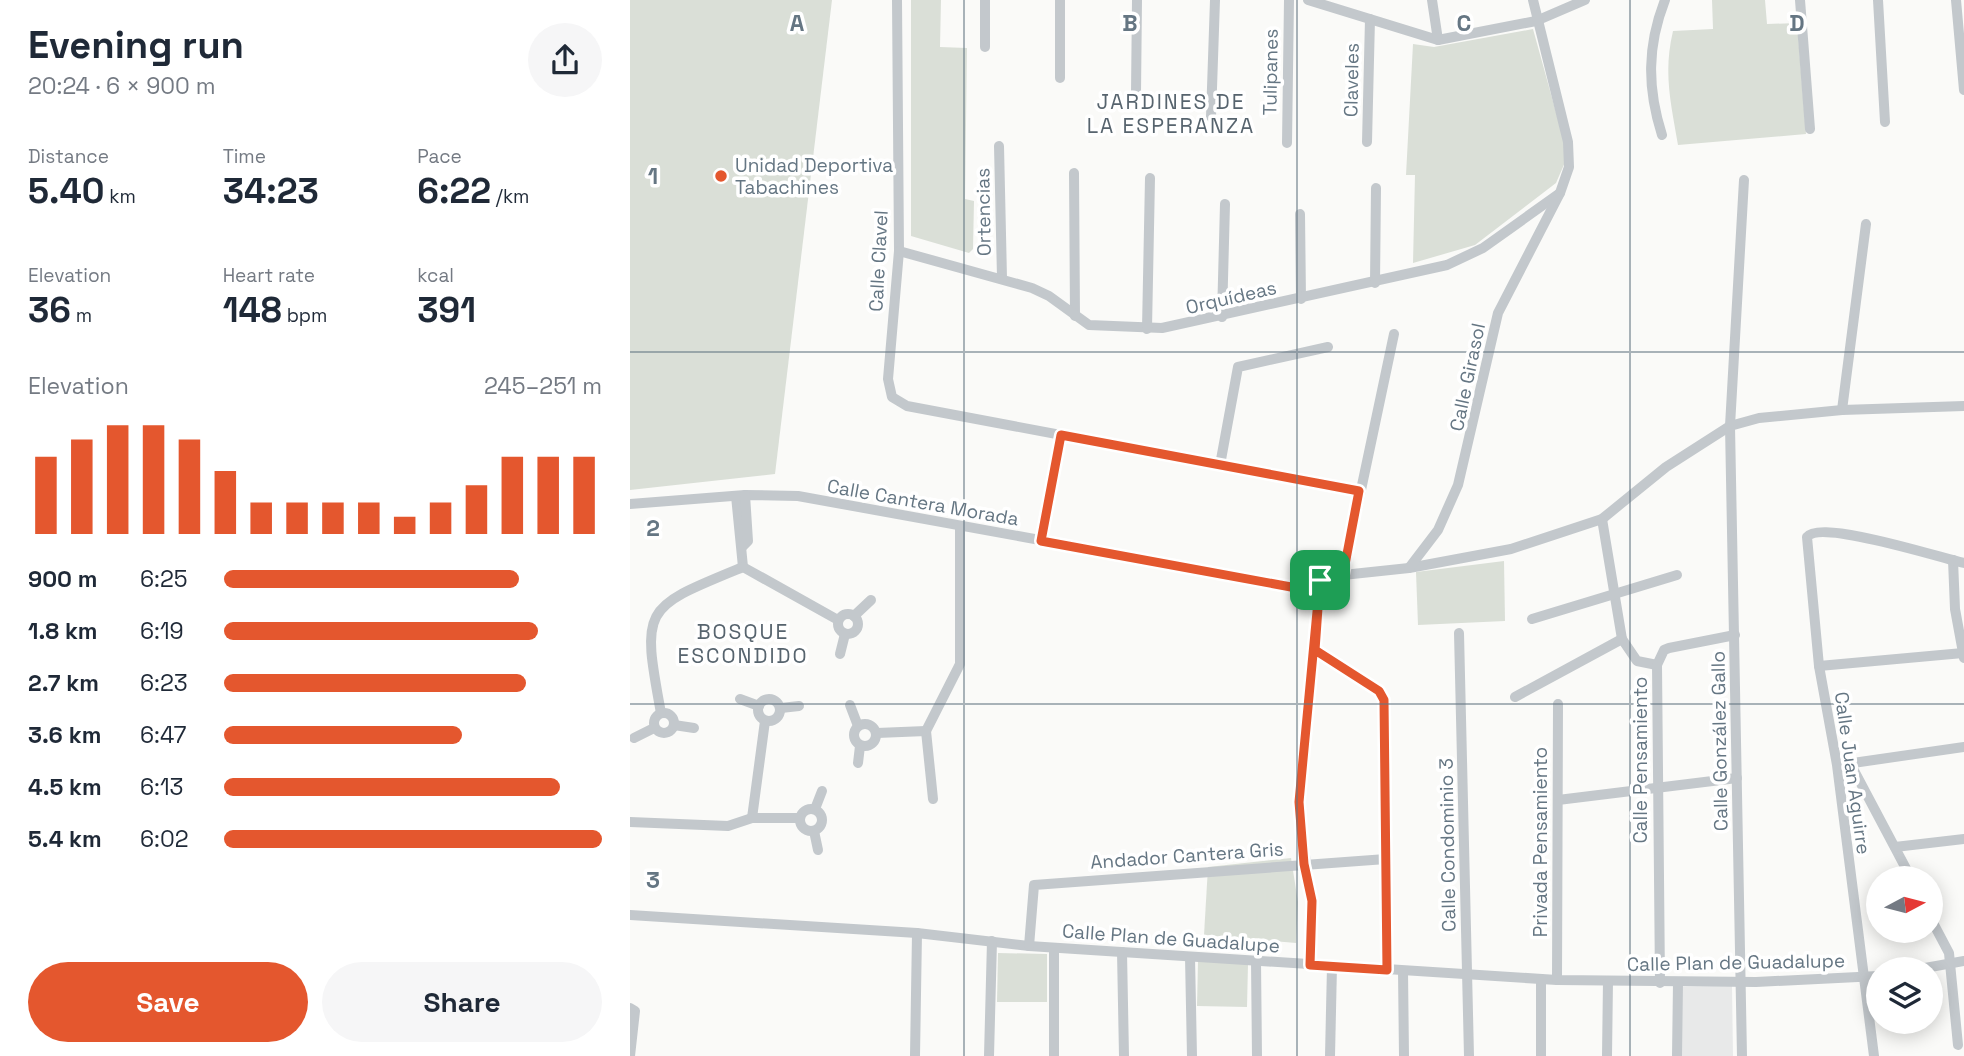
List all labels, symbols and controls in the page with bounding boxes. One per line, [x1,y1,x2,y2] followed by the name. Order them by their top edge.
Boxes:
[790,8,805,38] text: A
[1122,8,1138,38] text: B
[1457,8,1471,38] text: C
[1789,8,1805,38] text: D
[28,21,244,69] text: Evening run
[528,23,602,97] button: share
[1257,28,1284,116] street label: Tulipanes
[1338,43,1365,117] street label: Claveles
[28,71,216,101] text: 20:24 · 6 × 900 m
[1087,88,1255,139] district label: JARDINES DE LA ESPERANZA
[28,144,109,169] text: Distance
[223,144,266,169] text: Time
[417,144,462,169] text: Pace
[735,153,893,200] place label: Unidad Deportiva Tabachines
[648,161,658,191] text: 1
[713,168,729,184] marker: Unidad Deportiva Tabachines
[970,168,997,256] street label: Ortencias
[28,169,104,213] text: 5.40
[223,169,319,213] text: 34:23
[417,169,491,213] text: 6:22
[104,184,136,209] text: km
[491,184,529,209] text: /km
[863,210,894,312] street label: Calle Clavel
[28,263,111,288] text: Elevation
[223,263,315,288] text: Heart rate
[417,263,454,288] text: kcal
[1183,275,1279,320] street label: Orquídeas
[28,288,71,332] text: 36
[223,288,282,332] text: 148
[417,288,476,332] text: 391
[71,303,92,328] text: m
[282,303,327,328] text: bpm
[1444,321,1491,433] street label: Calle Girasol
[28,371,129,401] text: Elevation
[484,371,602,401] text: 245–251 m
[825,473,1021,532] street label: Calle Cantera Morada
[646,513,660,543] text: 2
[1290,550,1350,610] pin
[1301,561,1339,599] icon: arrive
[28,564,98,594] text: 900 m
[140,564,188,594] text: 6:25
[28,616,98,646] text: 1.8 km
[140,616,184,646] text: 6:19
[677,618,809,669] district label: BOSQUE ESCONDIDO
[1705,651,1734,831] street label: Calle González Gallo
[28,668,99,698] text: 2.7 km
[140,668,188,698] text: 6:23
[1628,676,1653,844] street label: Calle Pensamiento
[1829,690,1876,856] street label: Calle Juan Aguirre
[28,720,101,750] text: 3.6 km
[140,720,187,750] text: 6:47
[1528,747,1553,937] street label: Privada Pensamiento
[1433,758,1462,932] street label: Calle Condominio 3
[28,772,102,802] text: 4.5 km
[140,772,183,802] text: 6:13
[28,824,102,854] text: 5.4 km
[140,824,189,854] text: 6:02
[1090,836,1285,875] street label: Andador Cantera Gris
[646,865,660,895] text: 3
[1866,866,1942,943] north arrow
[1866,866,1943,1034] map controls
[1061,918,1281,959] street label: Calle Plan de Guadalupe
[1627,948,1845,977] street label: Calle Plan de Guadalupe
[1866,957,1943,1034] button: layers
[28,962,308,1042] button: Save
[322,962,602,1042] button: Share

